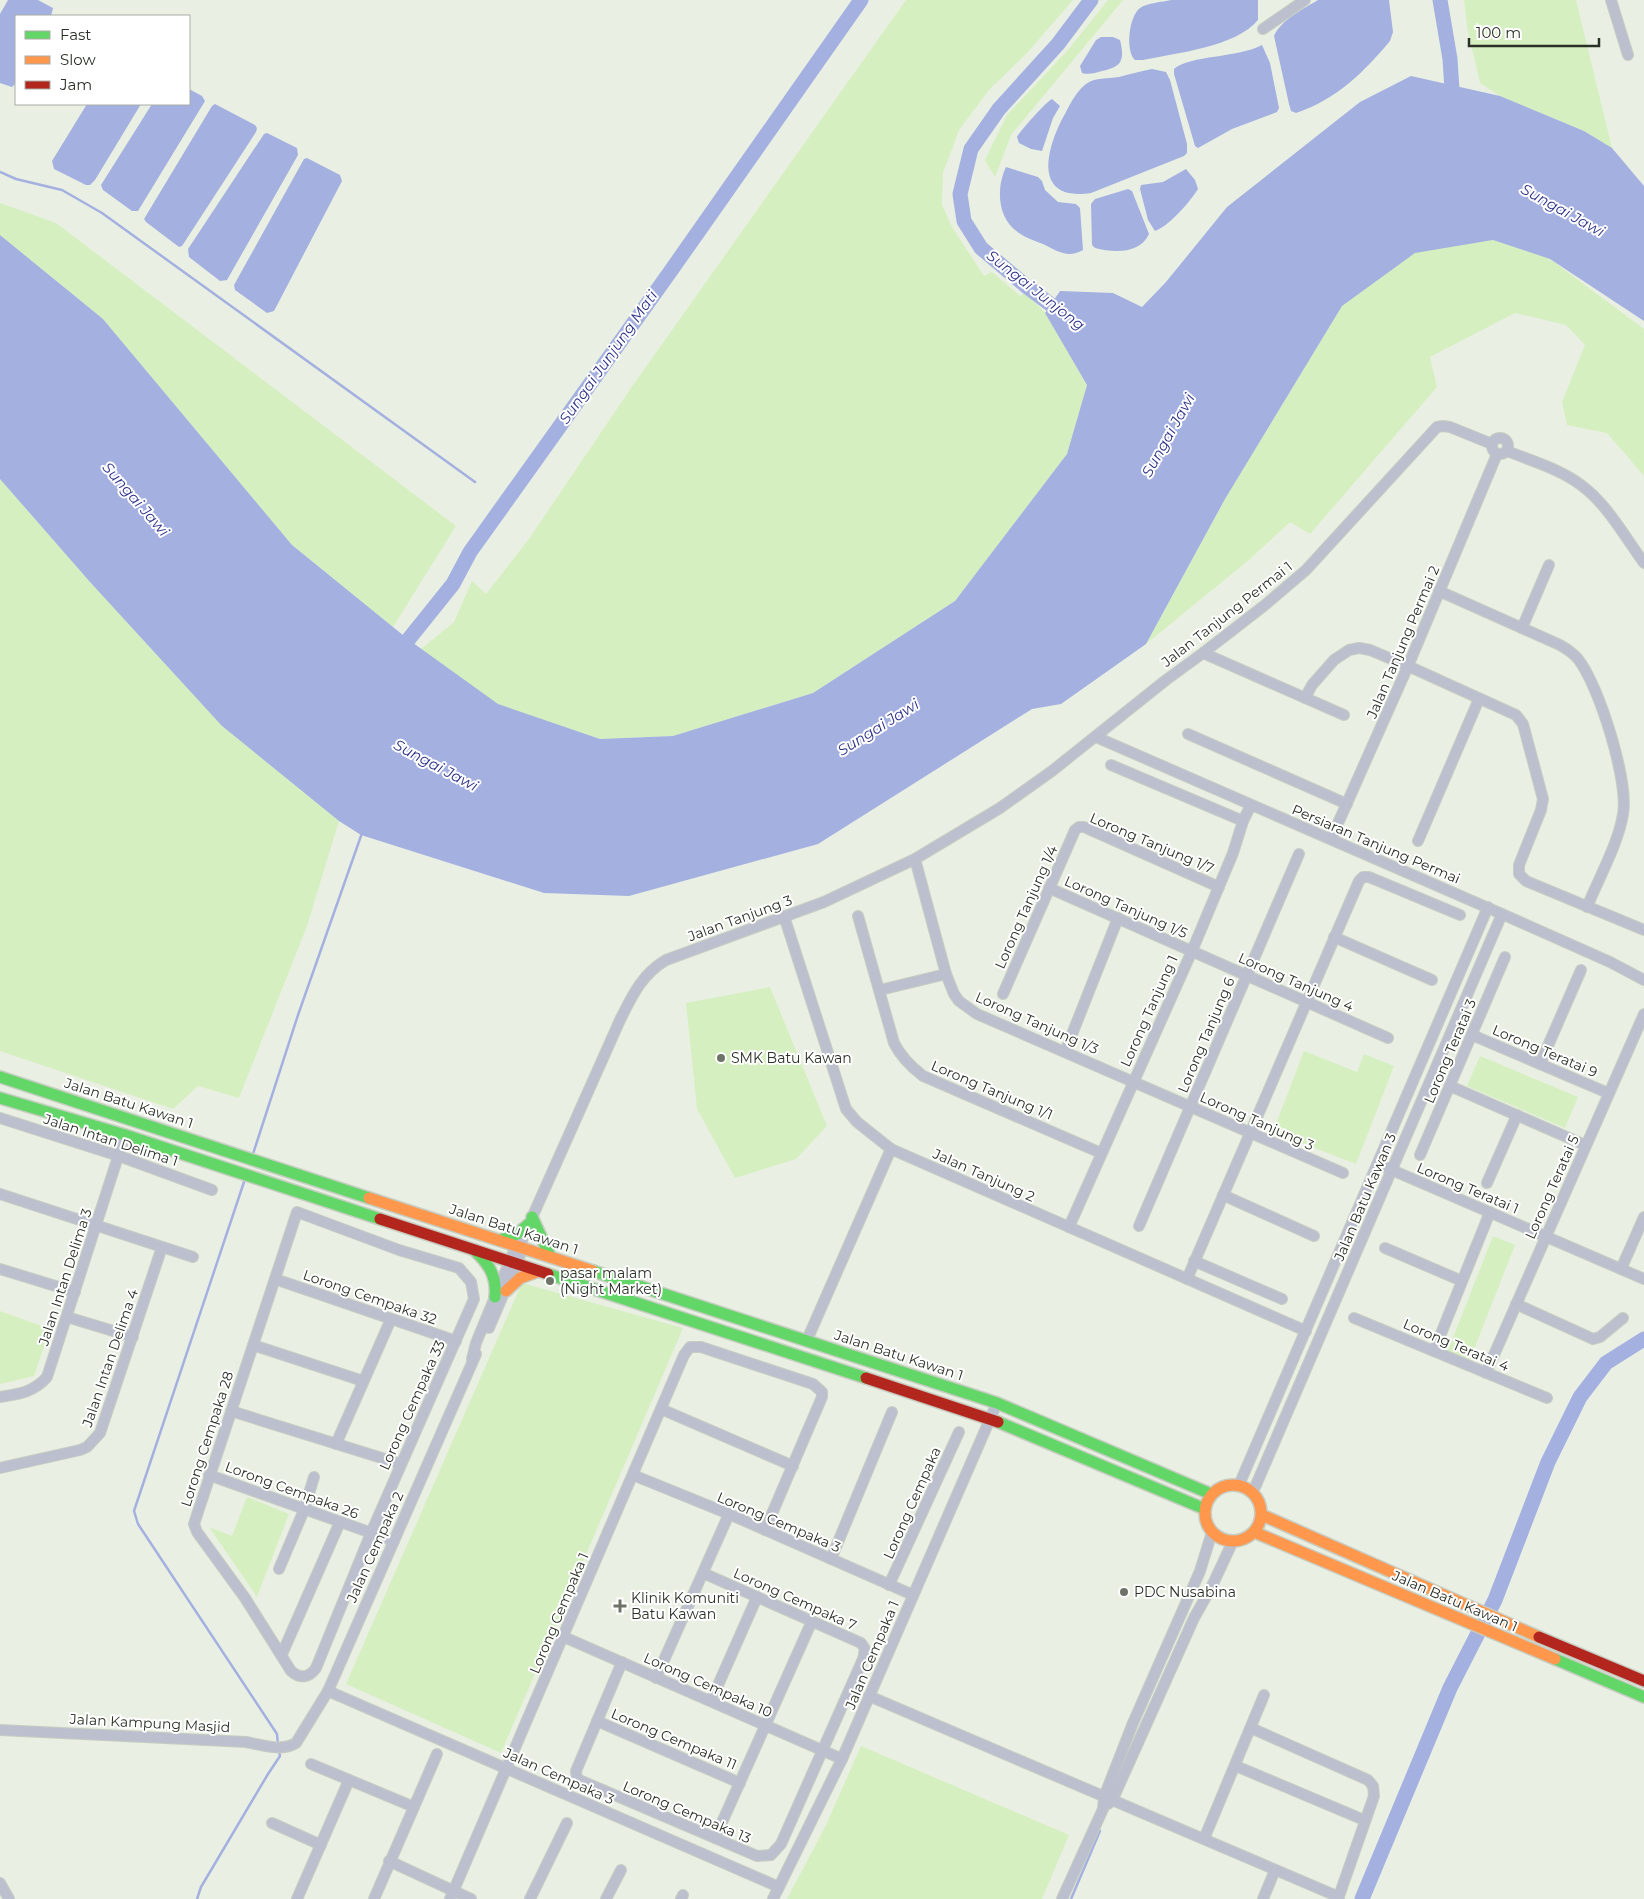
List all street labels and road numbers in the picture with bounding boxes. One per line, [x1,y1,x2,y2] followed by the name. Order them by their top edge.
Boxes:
[1157,557,1296,671] street label: Jalan Tanjung Permai 1
[1362,563,1443,722] street label: Jalan Tanjung Permai 2
[1289,800,1463,888] street label: Persiaran Tanjung Permai
[1087,809,1217,877] street label: Lorong Tanjung 1/7
[991,842,1062,972] street label: Lorong Tanjung 1/4
[1062,872,1190,942] street label: Lorong Tanjung 1/5
[684,891,795,946] street label: Jalan Tanjung 3
[1235,948,1357,1016] street label: Lorong Tanjung 4
[1116,952,1182,1070] street label: Lorong Tanjung 1
[1174,974,1239,1095] street label: Lorong Tanjung 6
[973,988,1101,1058] street label: Lorong Tanjung 1/3
[1420,996,1480,1106] street label: Lorong Teratai 3
[1490,1021,1600,1081] street label: Lorong Teratai 9
[928,1056,1056,1124] street label: Lorong Tanjung 1/1
[61,1073,196,1132] street label: Jalan Batu Kawan 1
[1197,1088,1317,1154] street label: Lorong Tanjung 3
[41,1109,181,1170] street label: Jalan Intan Delima 1
[1330,1130,1400,1265] street label: Jalan Batu Kawan 3
[1521,1132,1583,1242] street label: Lorong Teratai 5
[929,1144,1038,1206] street label: Jalan Tanjung 2
[1414,1158,1522,1218] street label: Lorong Teratai 1
[446,1199,581,1258] street label: Jalan Batu Kawan 1
[34,1206,96,1349] street label: Jalan Intan Delima 3
[301,1266,439,1328] street label: Lorong Cempaka 32
[78,1286,142,1430] street label: Jalan Intan Delima 4
[1400,1315,1512,1376] street label: Lorong Teratai 4
[831,1325,966,1384] street label: Jalan Batu Kawan 1
[375,1337,449,1473] street label: Lorong Cempaka 33
[177,1369,237,1509] street label: Lorong Cempaka 28
[879,1444,945,1562] street label: Lorong Cempaka
[223,1457,362,1523] street label: Lorong Cempaka 26
[714,1488,844,1556] street label: Lorong Cempaka 3
[342,1489,407,1606] street label: Jalan Cempaka 2
[525,1550,593,1676] street label: Lorong Cempaka 1
[731,1564,859,1634] street label: Lorong Cempaka 7
[1389,1566,1520,1636] street label: Jalan Batu Kawan 1
[841,1598,903,1713] street label: Jalan Cempaka 1
[641,1649,775,1721] street label: Lorong Cempaka 10
[608,1704,740,1774] street label: Lorong Cempaka 11
[68,1710,231,1736] street label: Jalan Kampung Masjid
[500,1743,617,1808] street label: Jalan Cempaka 3
[620,1777,754,1847] street label: Lorong Cempaka 13

